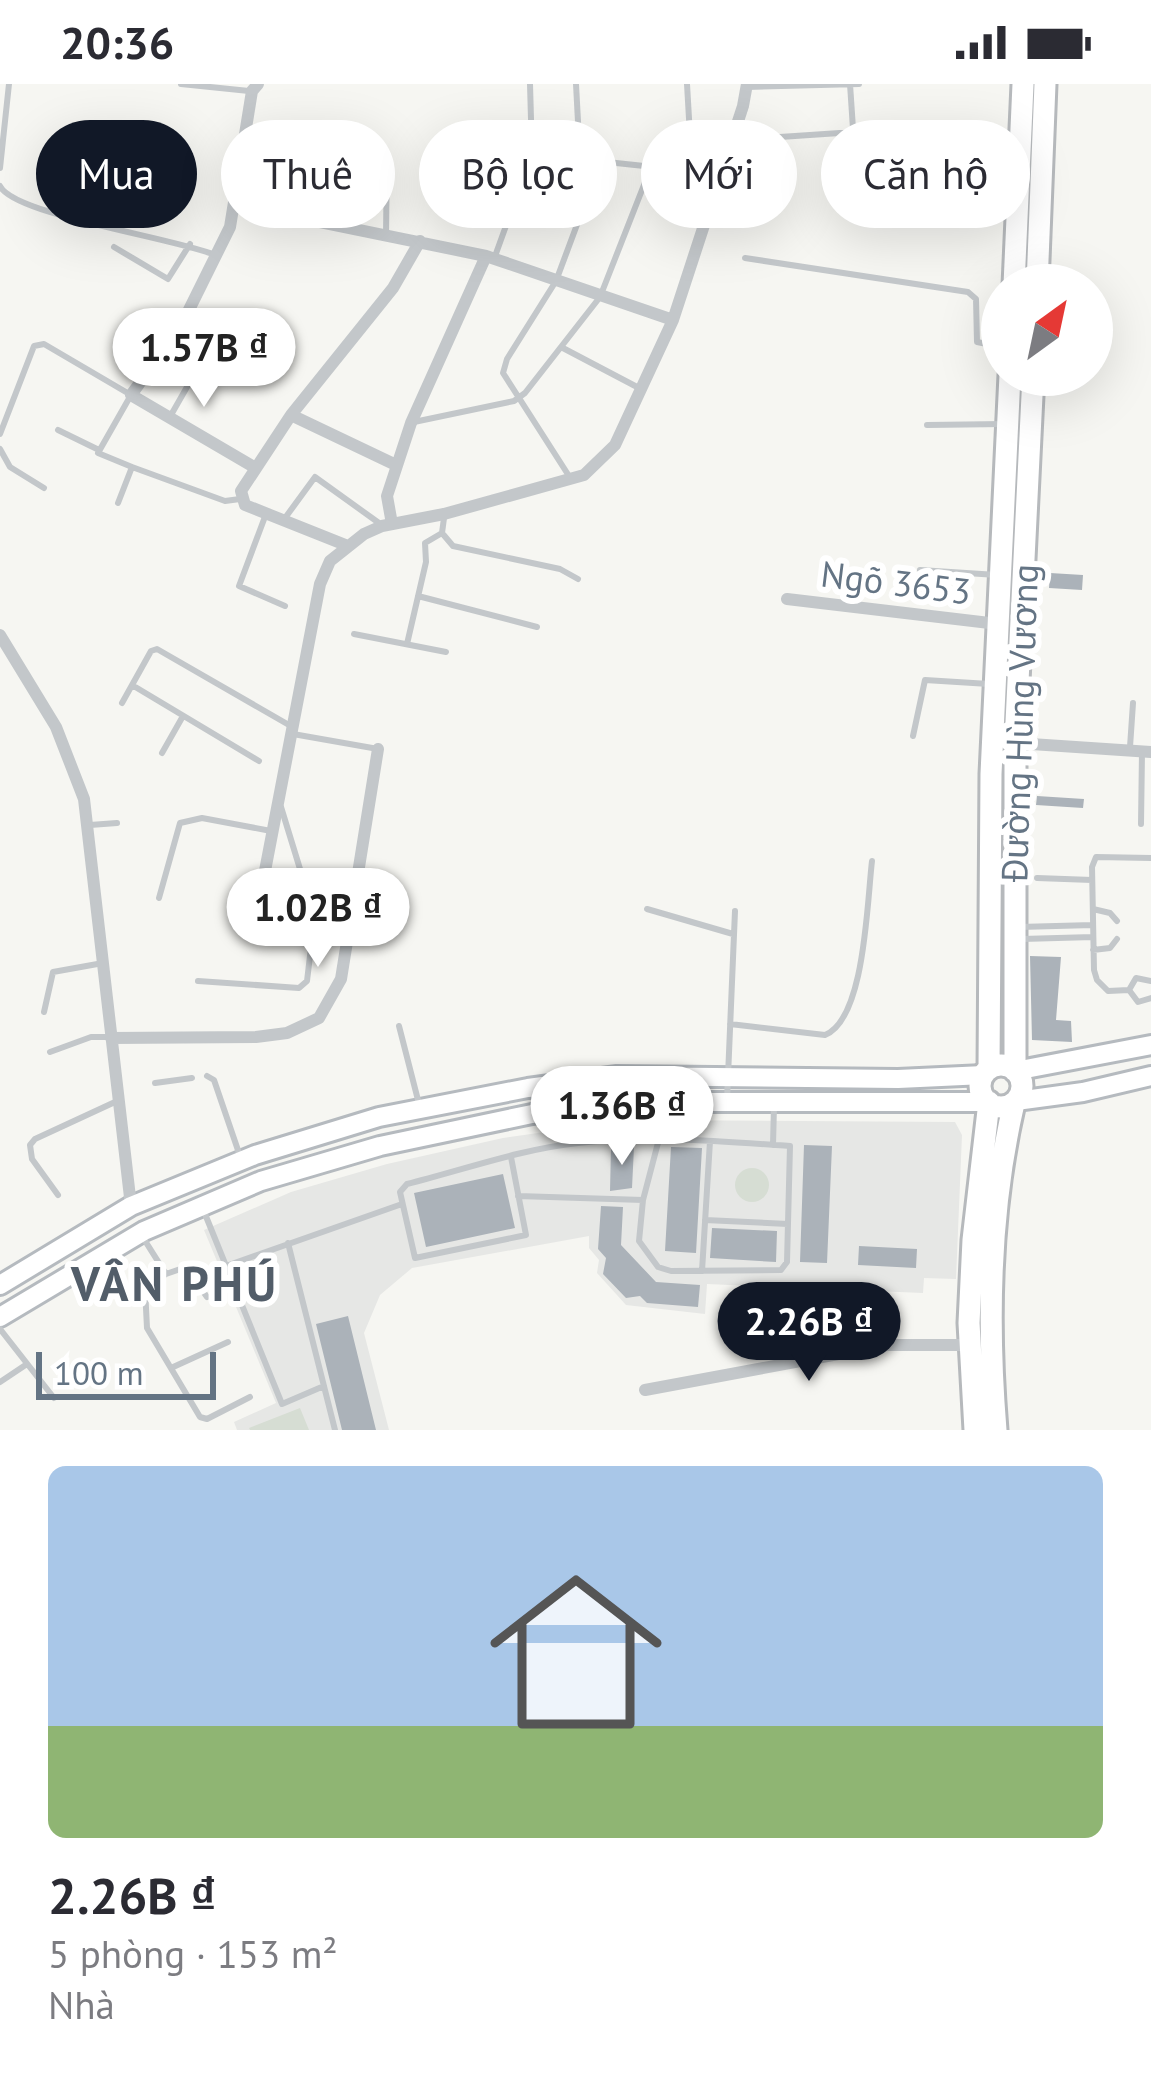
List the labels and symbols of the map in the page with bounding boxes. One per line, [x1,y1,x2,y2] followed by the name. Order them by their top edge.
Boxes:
[981,264,1113,396] north arrow
[93,308,315,410] pin: 1.57B ₫
[818,549,974,615] street label: Ngõ 3653
[990,563,1048,884] street label: Đường Hùng Vương
[207,868,429,970] pin: 1.02B ₫
[511,1066,733,1168] pin: 1.36B ₫
[70,1252,279,1314] district label: VÂN PHÚ
[698,1282,920,1384] pin: 2.26B ₫
[36,1346,216,1399] scale bar

